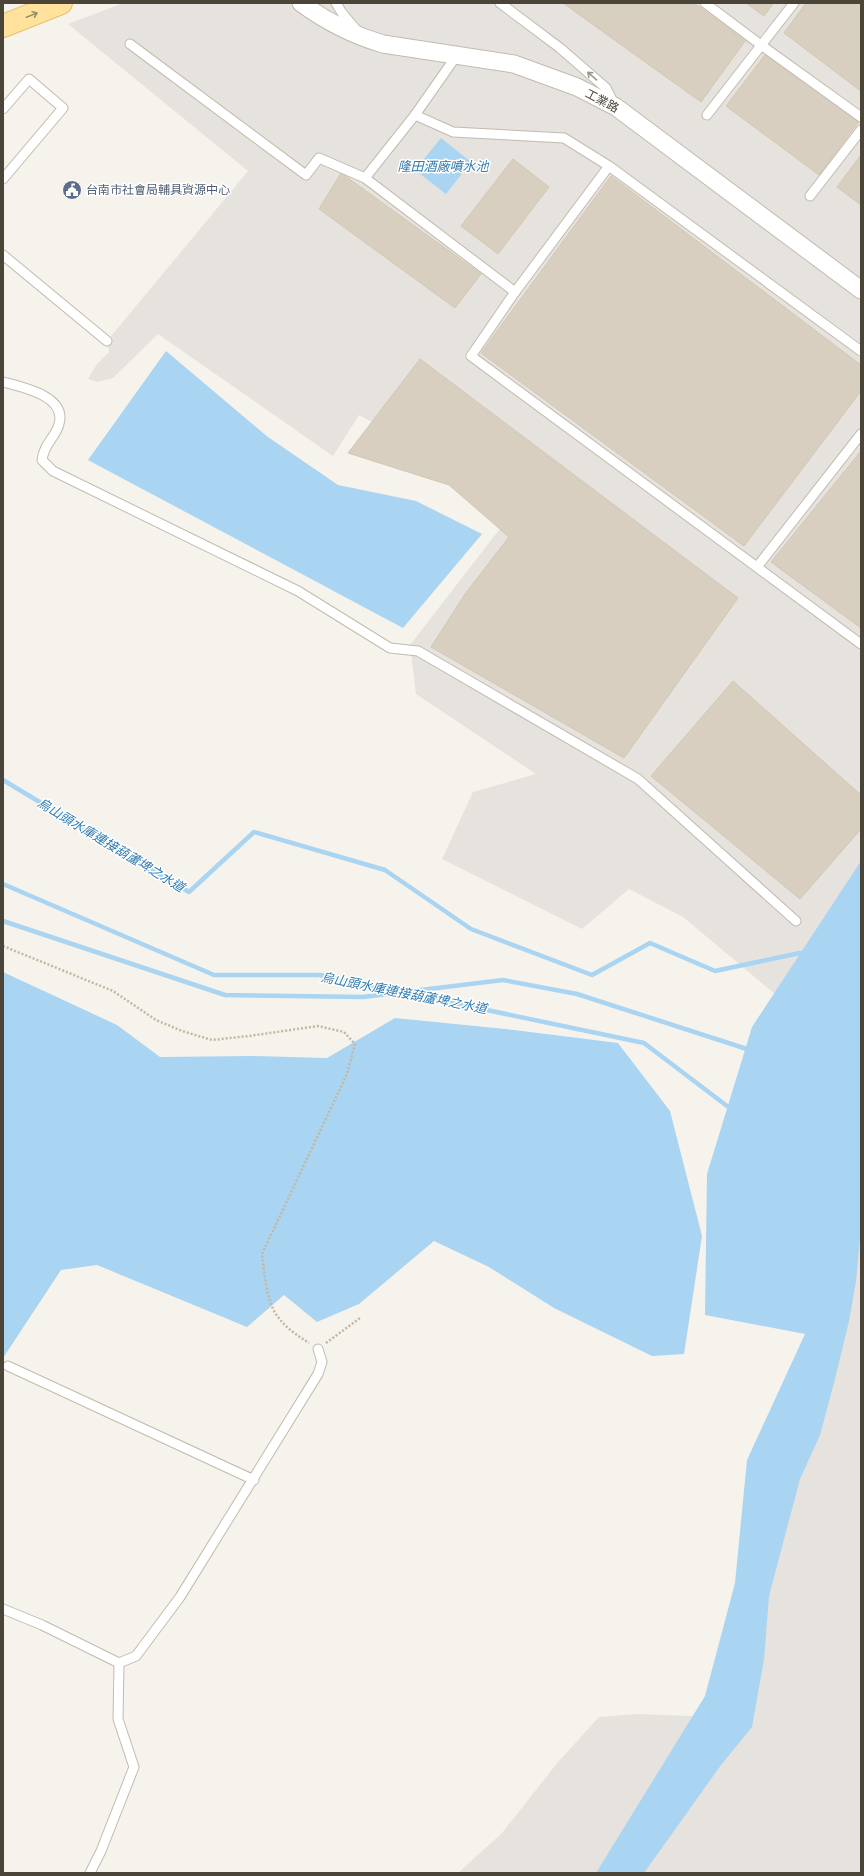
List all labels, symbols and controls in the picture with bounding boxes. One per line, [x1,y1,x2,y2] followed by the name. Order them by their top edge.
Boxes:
[26,10,38,18] one-way arrow
[587,72,598,81] one-way arrow
[583,86,621,116] street label: 工業路
[397,159,490,174] water label: 隆田酒廠噴水池
[61,179,83,201] public building icon: 台南市社會局輔具資源中心
[86,183,230,197] place label: 台南市社會局輔具資源中心
[35,795,189,896] water label: 烏山頭水庫連接葫蘆埤之水道
[320,970,490,1017] water label: 烏山頭水庫連接葫蘆埤之水道

